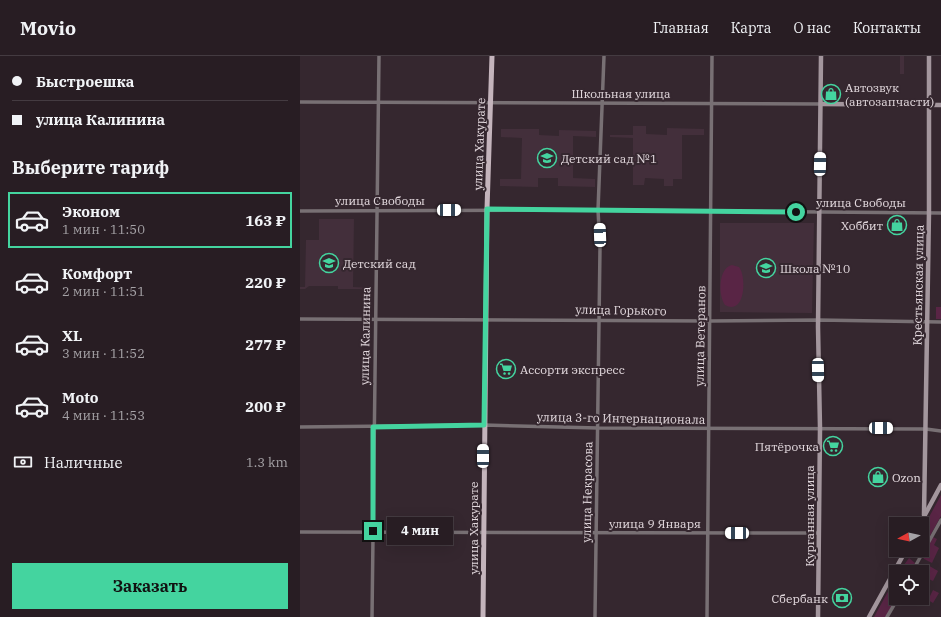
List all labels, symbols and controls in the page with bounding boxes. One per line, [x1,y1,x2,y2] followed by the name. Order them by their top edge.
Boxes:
[20,16,76,40] text: Movio
[653,19,709,37] text: Главная
[731,19,772,37] text: Карта
[794,19,831,37] text: О нас
[853,19,921,37] text: Контакты
[36,72,134,91] text: Быстроешка
[845,80,934,109] place label: Автозвук (автозапчасти)
[820,83,842,105] shop icon: Автозвук (автозапчасти)
[571,86,671,101] street label: Школьная улица
[470,97,488,191] street label: улица Хакурате
[36,110,165,129] text: улица Калинина
[536,147,558,169] school or university icon: Детский сад №1
[561,151,657,166] place label: Детский сад №1
[814,152,826,176] car
[12,156,169,179] text: Выберите тариф
[335,193,425,208] street label: улица Свободы
[816,195,906,210] street label: улица Свободы
[14,202,50,238] icon: car
[62,202,120,221] text: Эконом
[787,203,805,221] route start
[437,204,461,216] car
[245,211,286,230] text: 163 ₽
[886,214,908,236] shop icon: Хоббит
[841,218,883,233] place label: Хоббит
[62,221,145,238] text: 1 мин · 11:50
[594,223,606,247] car
[909,224,927,346] street label: Крестьянская улица
[318,252,340,274] school or university icon: Детский сад
[343,256,416,271] place label: Детский сад
[755,257,777,279] school or university icon: Школа №10
[780,261,850,276] place label: Школа №10
[14,264,50,300] icon: car
[62,264,132,283] text: Комфорт
[245,273,286,292] text: 220 ₽
[62,283,145,300] text: 2 мин · 11:51
[692,285,708,387] street label: улица Ветеранов
[357,286,373,385] street label: улица Калинина
[575,302,667,318] street label: улица Горького
[14,326,50,362] icon: car
[62,326,82,345] text: XL
[245,335,286,354] text: 277 ₽
[62,345,145,362] text: 3 мин · 11:52
[495,358,517,380] supermarket icon: Ассорти экспресс
[812,358,824,382] car
[520,362,625,377] place label: Ассорти экспресс
[14,388,50,424] icon: car
[62,388,99,407] text: Moto
[245,397,286,416] text: 200 ₽
[62,407,145,424] text: 4 мин · 11:53
[537,409,706,427] street label: улица 3-го Интернационала
[869,422,893,434] car
[822,435,844,457] supermarket icon: Пятёрочка
[755,439,819,454] place label: Пятёрочка
[579,441,595,543] street label: улица Некрасова
[477,444,489,468] car
[12,451,34,473] icon: cash
[44,453,122,472] text: Наличные
[246,454,288,471] text: 1.3 km
[802,465,817,567] street label: Курганная улица
[867,466,889,488] shop icon: Ozon
[892,470,921,485] place label: Ozon
[466,482,481,574] street label: улица Хакурате
[609,516,701,531] street label: улица 9 Января
[387,517,453,545] callout: 4 мин
[889,517,929,557] north arrow
[889,517,929,605] map controls
[364,522,382,540] route end
[401,522,439,539] text: 4 мин
[725,527,749,539] car
[12,563,288,609] button: Заказать
[889,565,929,605] button: locate
[831,587,853,609] bank icon: Сбербанк
[772,591,828,606] place label: Сбербанк

